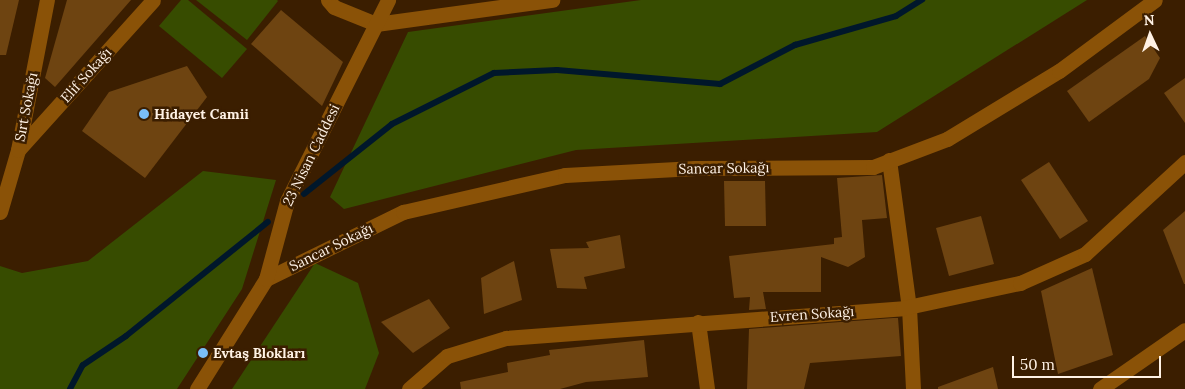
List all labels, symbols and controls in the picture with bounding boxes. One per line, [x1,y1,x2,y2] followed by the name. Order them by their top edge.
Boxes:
[1125,10,1175,60] north arrow
[1143,11,1155,29] text: N
[57,44,115,106] street label: Elif Sokağı
[11,71,41,143] street label: Sırt Sokağı
[279,101,343,209] street label: 23 Nisan Caddesi
[154,106,249,122] place label: Hidayet Camii
[138,108,150,120] marker: Hidayet Camii
[678,159,770,177] street label: Sancar Sokağı
[286,220,376,274] street label: Sancar Sokağı
[769,303,855,325] street label: Evren Sokağı
[213,345,305,361] place label: Evtaş Blokları
[1015,346,1164,378] scale bar
[197,347,209,359] marker: Evtaş Blokları
[1020,355,1055,374] text: 50 m

